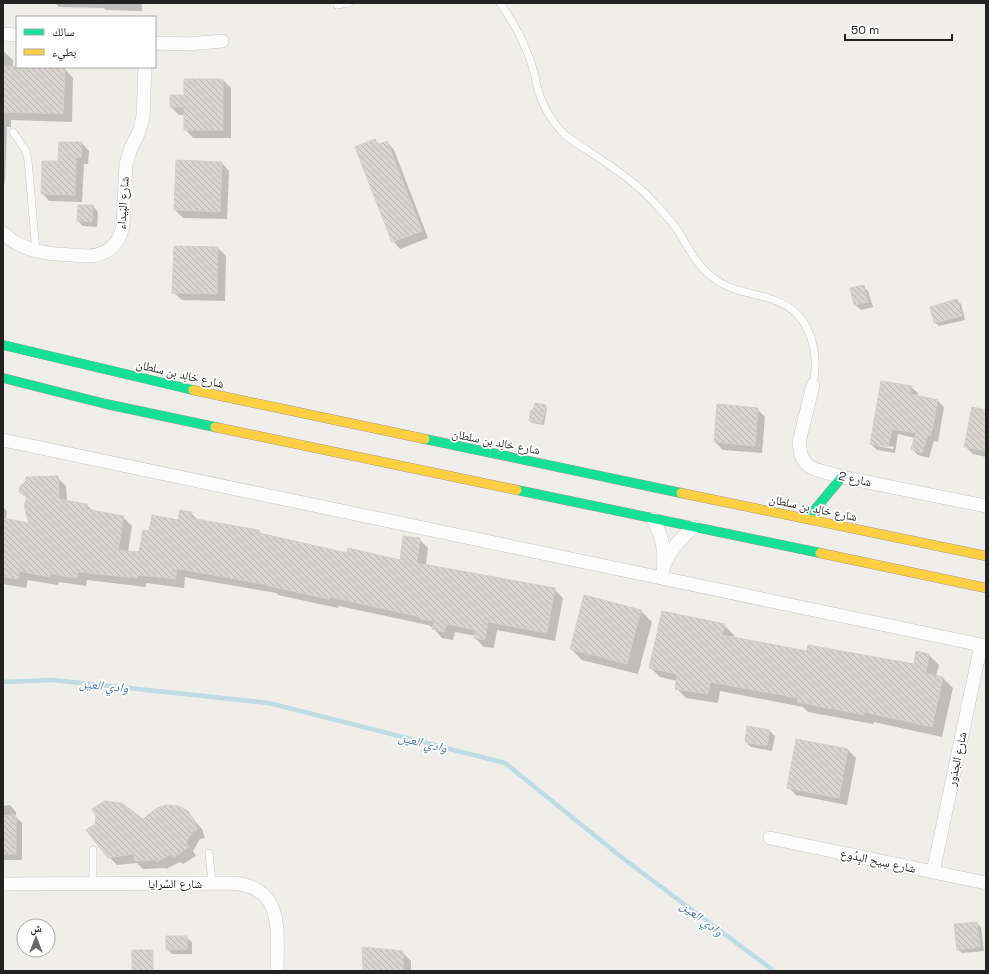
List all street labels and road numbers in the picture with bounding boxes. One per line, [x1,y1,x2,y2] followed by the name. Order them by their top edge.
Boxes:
[113,176,133,230] street label: شارع البَيداء
[134,356,226,392] street label: شارع خالِد بن سلطان
[450,426,542,458] street label: شارع خالِد بن سلطان
[837,468,873,490] street label: شارع 2
[767,491,859,525] street label: شارع خالِد بن سلطان
[943,730,971,789] street label: شارع الجذور
[839,845,917,877] street label: شارع سِيح البِدُوع
[148,876,202,892] street label: شارع السَّرايا

